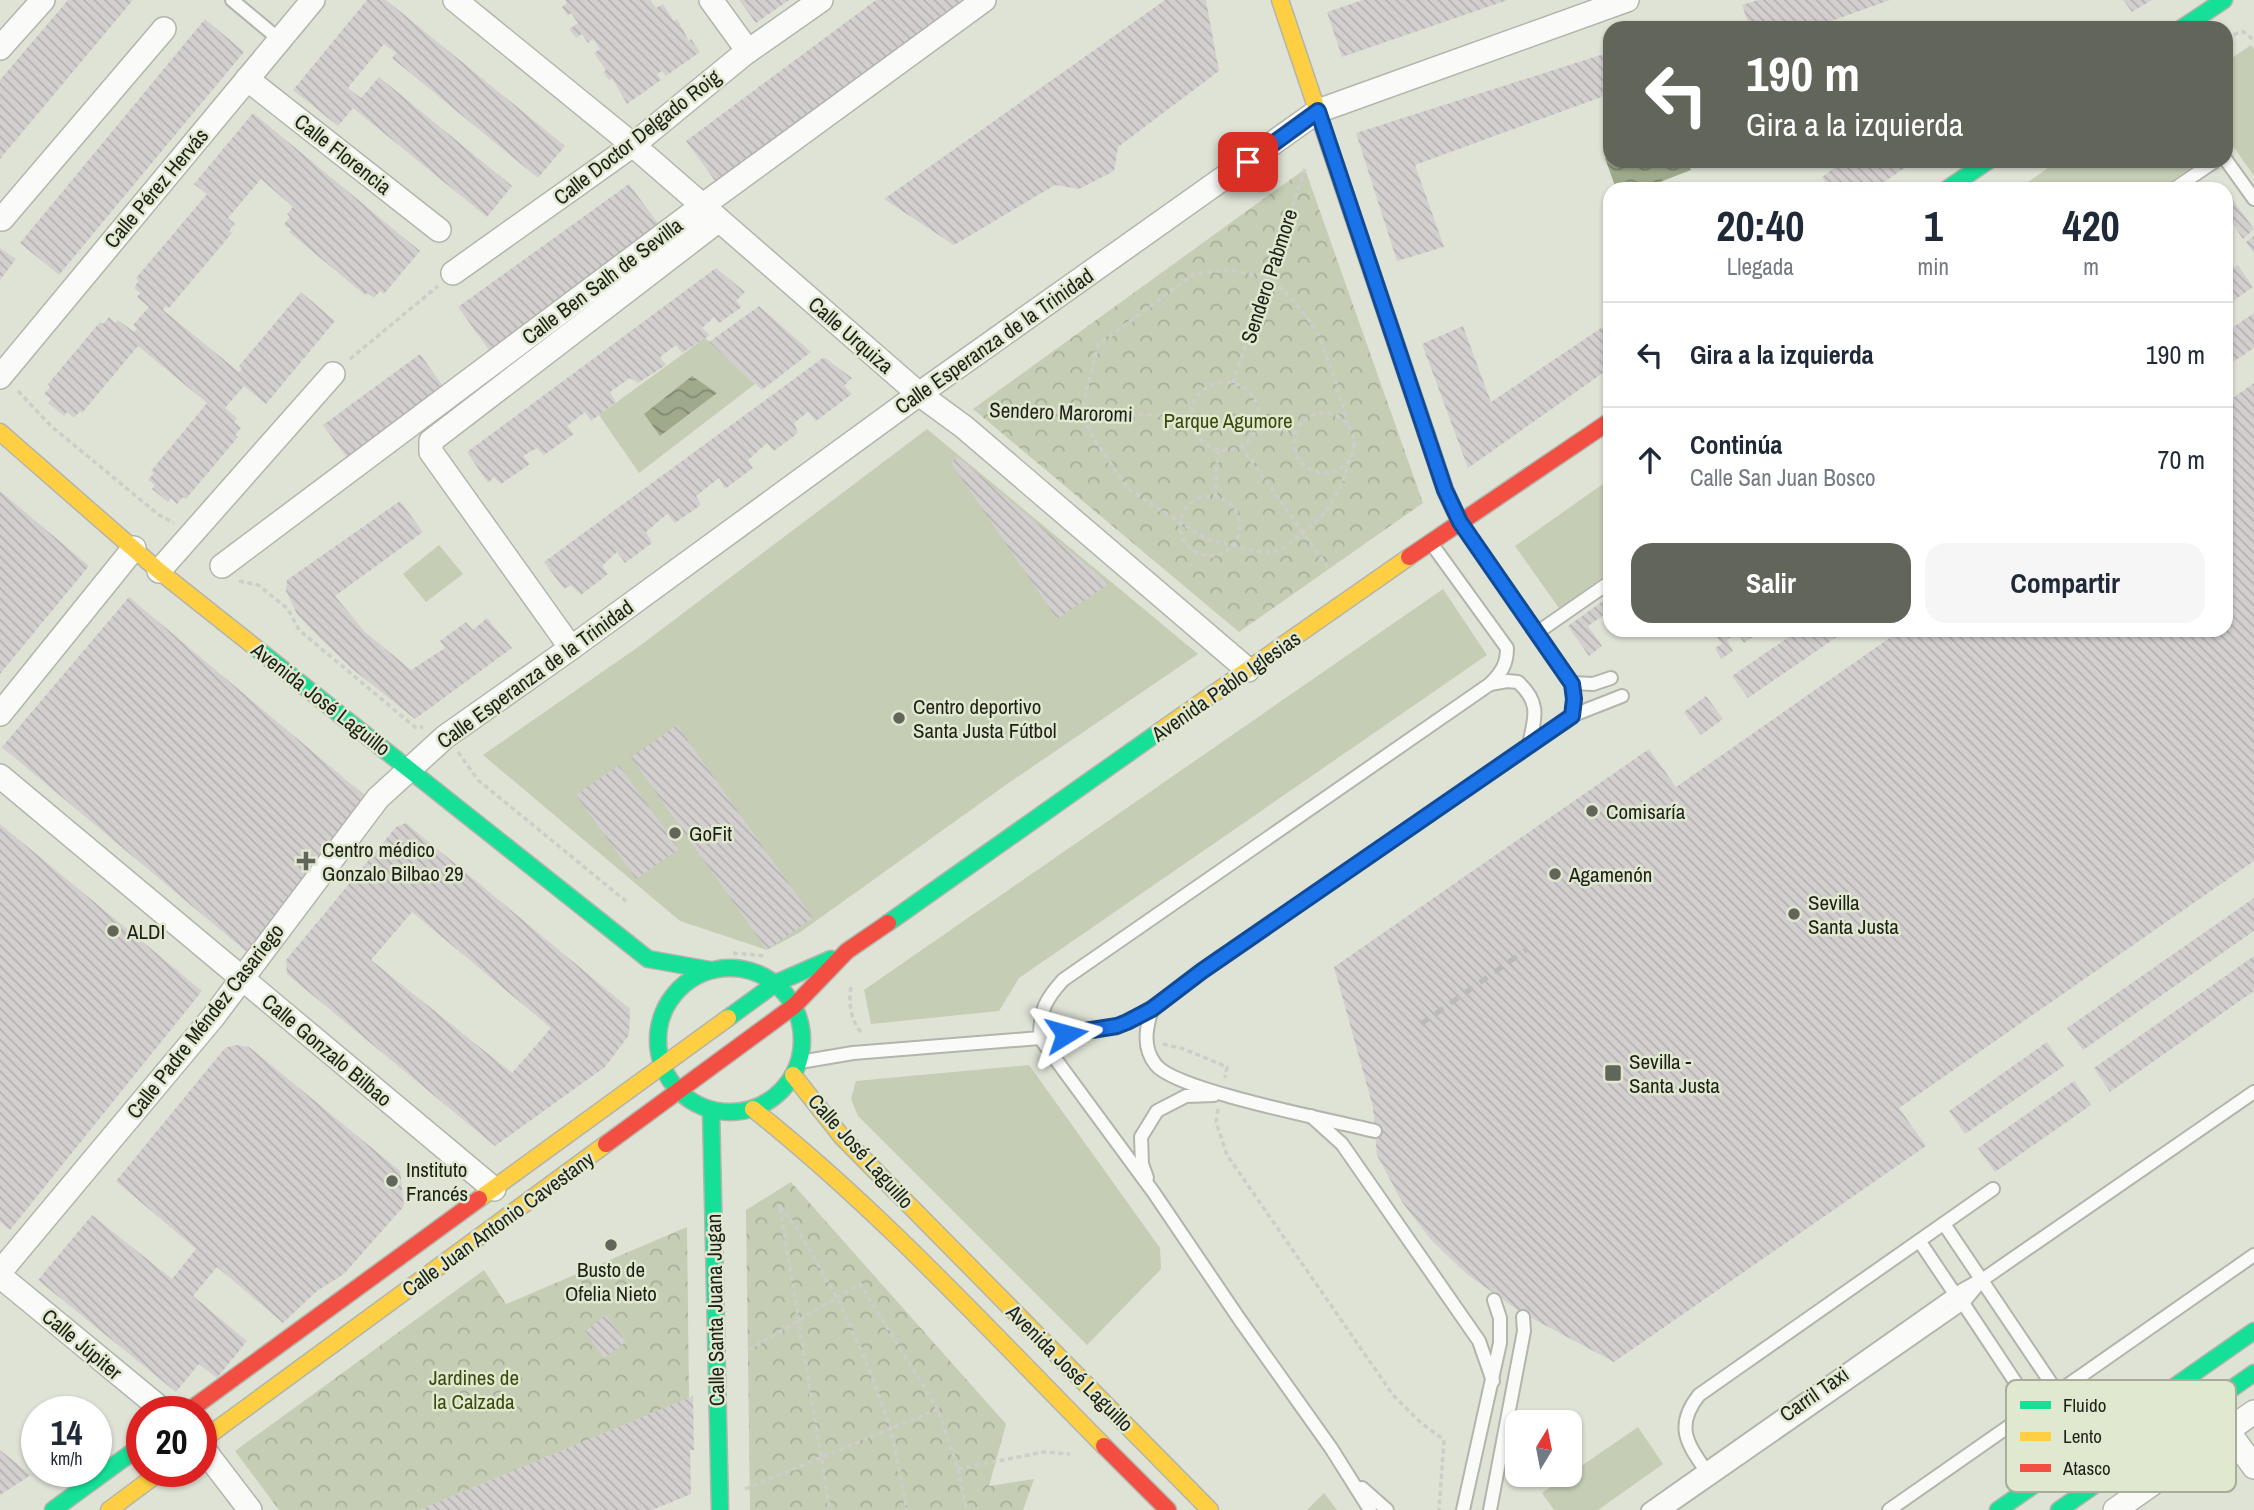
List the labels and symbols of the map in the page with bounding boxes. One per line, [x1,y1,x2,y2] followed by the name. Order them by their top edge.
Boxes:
[547,62,727,211] street label: Calle Doctor Delgado Roig
[288,107,398,201] street label: Calle Florencia
[97,122,215,254] street label: Calle Pérez Hervás
[1218,132,1278,192] pin
[1234,205,1304,347] street label: Sendero Pabmore
[516,211,689,351] street label: Calle Ben Salh de Sevilla
[889,261,1099,421] street label: Calle Esperanza de la Trinidad
[802,290,900,380] street label: Calle Urquiza
[989,395,1133,429] street label: Sendero Maroromi
[1163,406,1293,435] park label: Parque Agumore
[431,593,639,755] street label: Calle Esperanza de la Trinidad
[1145,624,1306,749] street label: Avenida Pablo Iglesias
[245,635,397,762] street label: Avenida José Laguillo
[913,692,1057,745] place label: Centro deportivo Santa Justa Fútbol
[891,710,907,726] marker: Centro deportivo Santa Justa Fútbol
[1606,797,1686,826] place label: Comisaría
[1584,803,1600,819] marker: Comisaría
[689,819,732,848] place label: GoFit
[667,825,683,841] marker: GoFit
[322,835,464,888] place label: Centro médico Gonzalo Bilbao 29
[296,851,316,871] marker: Centro médico Gonzalo Bilbao 29
[1568,860,1652,889] place label: Agamenón
[1547,866,1563,882] marker: Agamenón
[1808,888,1899,941] place label: Sevilla Santa Justa
[1786,906,1802,922] marker: Sevilla Santa Justa
[120,917,290,1125] street label: Calle Padre Méndez Casariego
[126,917,165,946] place label: ALDI
[105,923,121,939] marker: ALDI
[256,987,398,1113] street label: Calle Gonzalo Bilbao
[1029,997,1103,1071] position arrow
[1629,1047,1720,1100] place label: Sevilla - Santa Justa
[1603,1063,1623,1083] marker: Sevilla - Santa Justa
[802,1087,920,1215] street label: Calle José Laguillo
[396,1144,600,1304] street label: Calle Juan Antonio Cavestany
[406,1155,468,1208] place label: Instituto Francés
[384,1173,400,1189] marker: Instituto Francés
[699,1214,731,1406] street label: Calle Santa Juana Jugan
[603,1237,619,1253] marker: Busto de Ofelia Nieto
[565,1255,657,1308] place label: Busto de Ofelia Nieto
[999,1297,1140,1438] street label: Avenida José Laguillo
[36,1302,129,1386] street label: Calle Júpiter
[1774,1360,1854,1428] street label: Carril Taxi
[429,1363,519,1416] park label: Jardines de la Calzada
[2006,1380,2236,1492] legend
[2063,1392,2106,1418] text: Fluido
[126,1396,217,1487] speed limit sign: 20
[1505,1410,1582,1488] north arrow
[2063,1423,2102,1449] text: Lento
[2062,1455,2111,1481] text: Atasco

